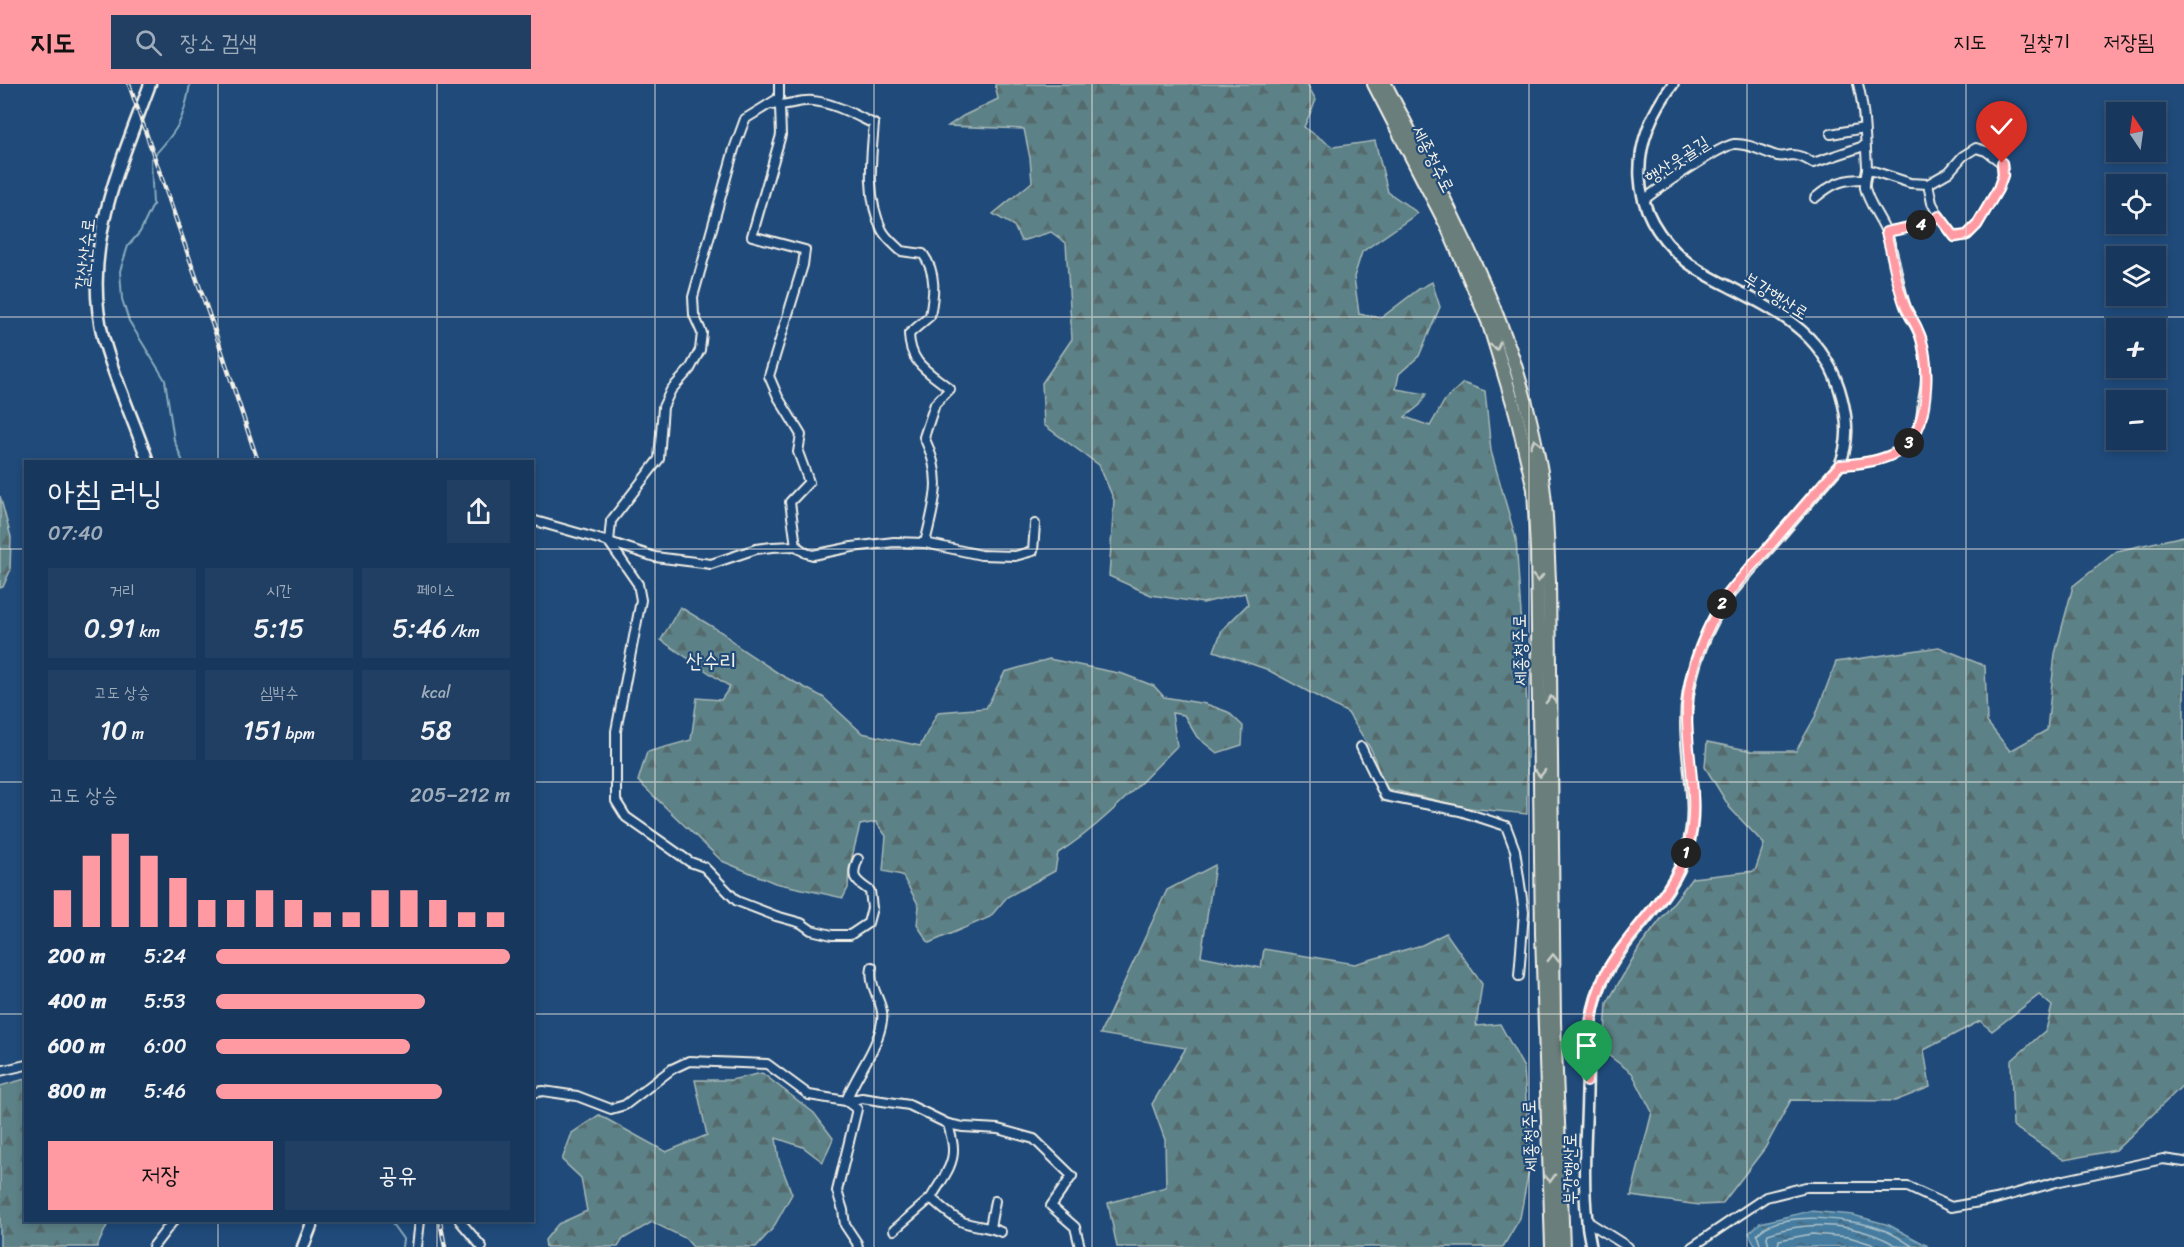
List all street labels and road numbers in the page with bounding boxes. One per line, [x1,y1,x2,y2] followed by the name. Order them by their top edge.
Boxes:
[1402,119,1464,199] street label: 세종청주로
[1638,127,1717,193] street label: 행산웃골길
[65,216,105,292] street label: 갈산산수로
[1737,263,1815,329] street label: 부강행산로
[1503,614,1537,686] street label: 세종청주로
[1513,1099,1547,1173] street label: 세종청주로
[1554,1133,1586,1205] street label: 부강행산로

